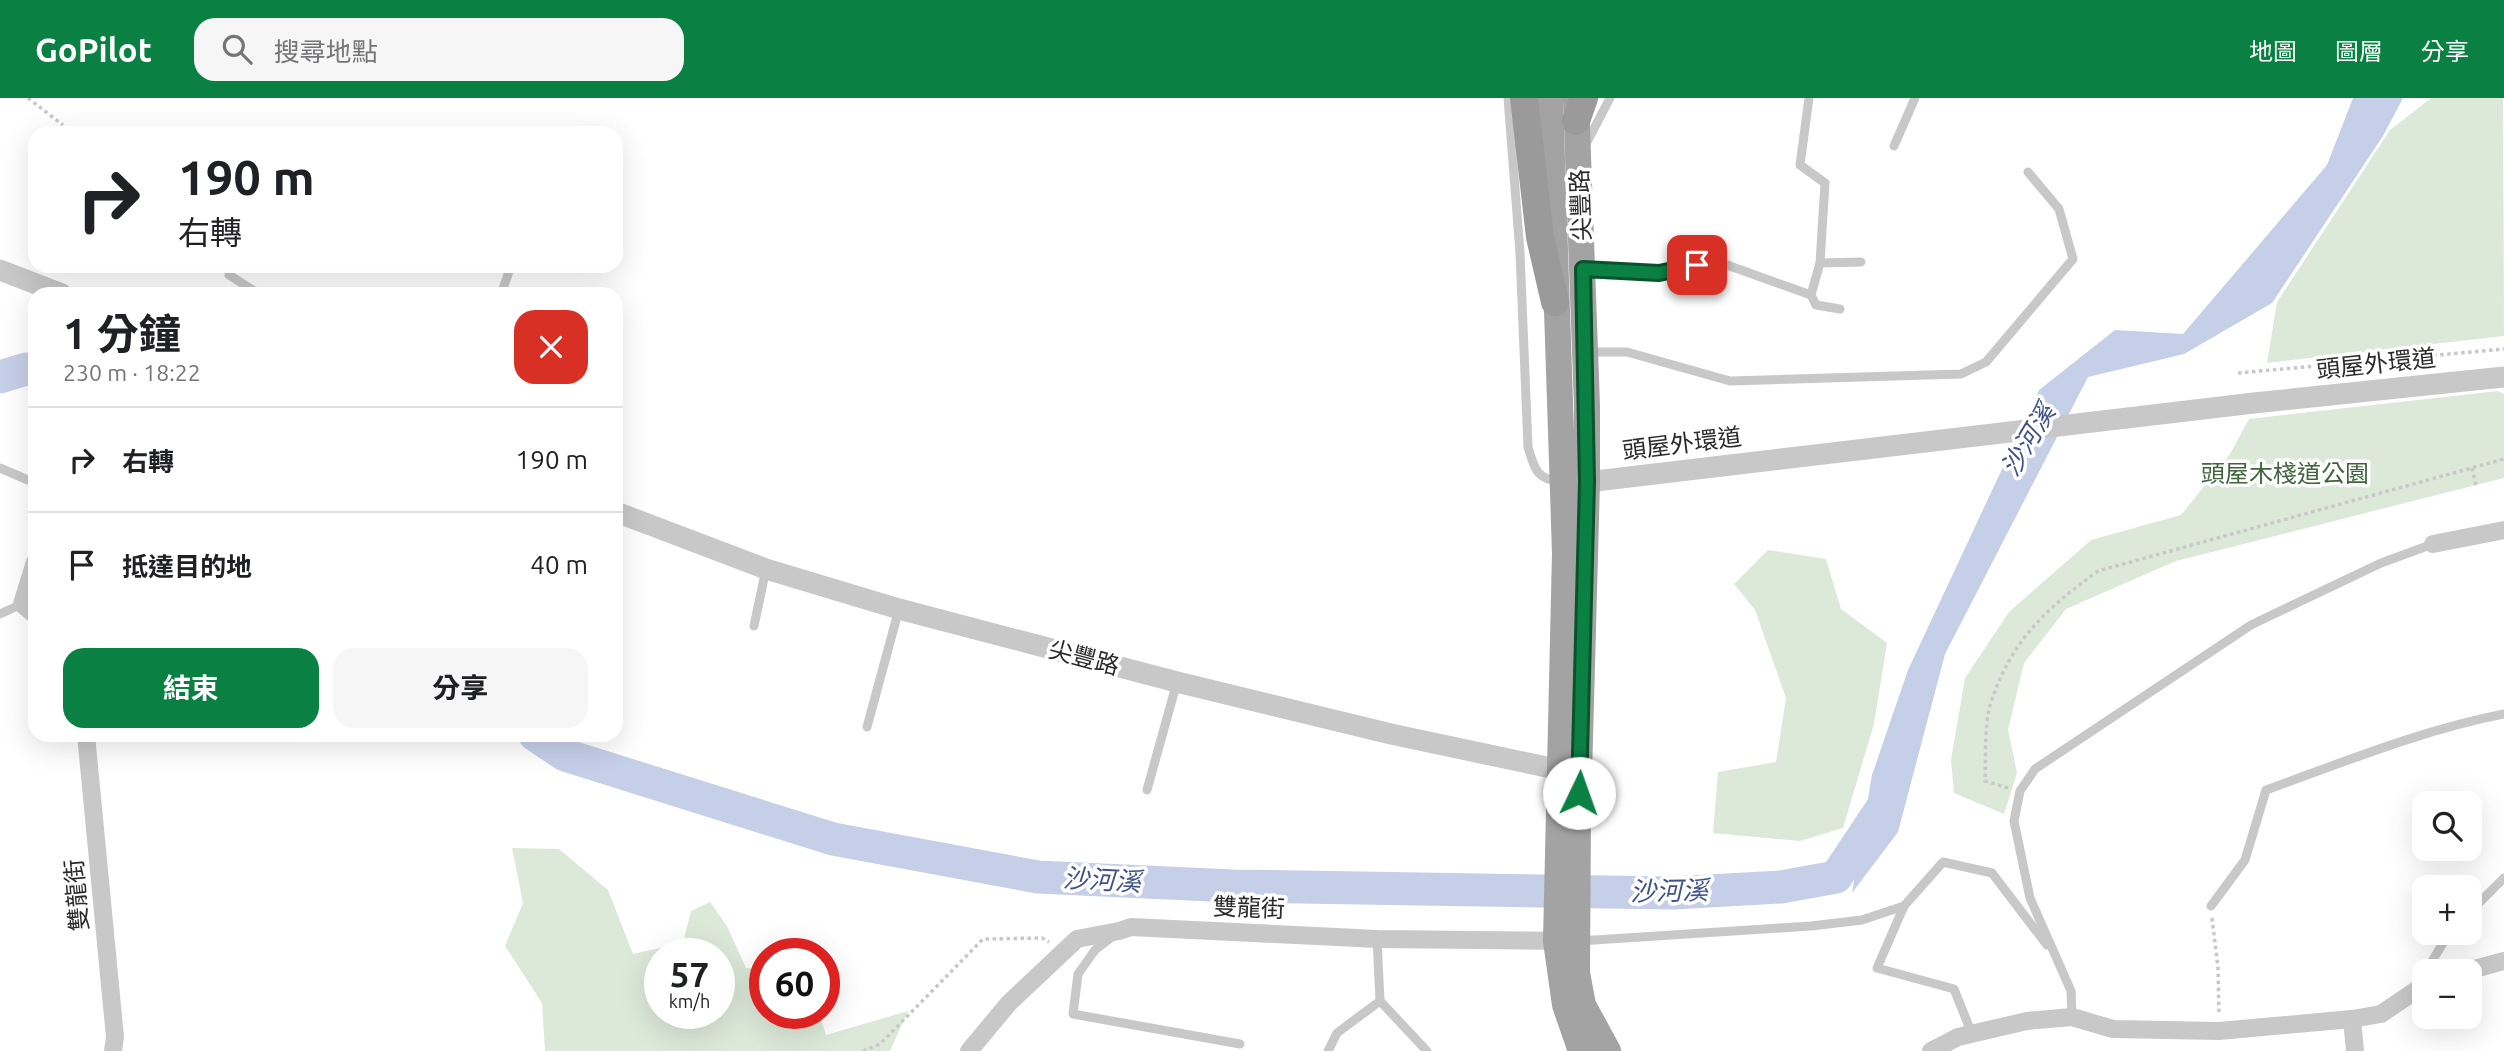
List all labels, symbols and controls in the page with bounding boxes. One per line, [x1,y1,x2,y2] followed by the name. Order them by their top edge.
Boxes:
[194,18,684,81] search box
[218,30,256,68] icon: search
[35,31,152,68] text: GoPilot
[274,37,378,66] text: 搜尋地點
[2249,38,2297,65] text: 地圖
[2335,38,2383,65] text: 圖層
[2421,38,2469,65] text: 分享
[178,149,315,204] text: 190 m
[63,154,154,245] icon: right
[1566,169,1595,241] street label: 尖豐路
[178,214,242,250] text: 右轉
[1667,235,1727,295] pin
[1678,246,1716,284] icon: arrive
[63,310,181,357] text: 1 分鐘
[514,310,588,384] button: close
[2315,344,2437,383] street label: 頭屋外環道
[63,360,201,385] text: 230 m · 18:22
[1995,395,2062,481] water label: 沙河溪
[1621,423,1743,464] street label: 頭屋外環道
[63,441,101,479] icon: right
[516,445,588,474] text: 190 m
[122,447,174,476] text: 右轉
[2201,460,2369,487] park label: 頭屋木棧道公園
[63,546,101,584] icon: arrive
[530,550,588,579] text: 40 m
[122,552,252,581] text: 抵達目的地
[1046,635,1122,680] street label: 尖豐路
[63,648,319,728] button: 結束
[333,648,588,728] button: 分享
[1542,756,1616,830] position arrow
[2412,791,2482,1029] map controls
[2412,791,2482,861] button: search
[60,858,93,932] street label: 雙龍街
[1062,863,1146,896] water label: 沙河溪
[1630,875,1712,906] water label: 沙河溪
[2412,875,2482,945] button: +
[1213,893,1285,922] street label: 雙龍街
[749,938,840,1029] speed limit sign: 60
[670,954,709,994] text: 57
[2412,959,2482,1029] button: −
[669,991,710,1011] text: km/h

